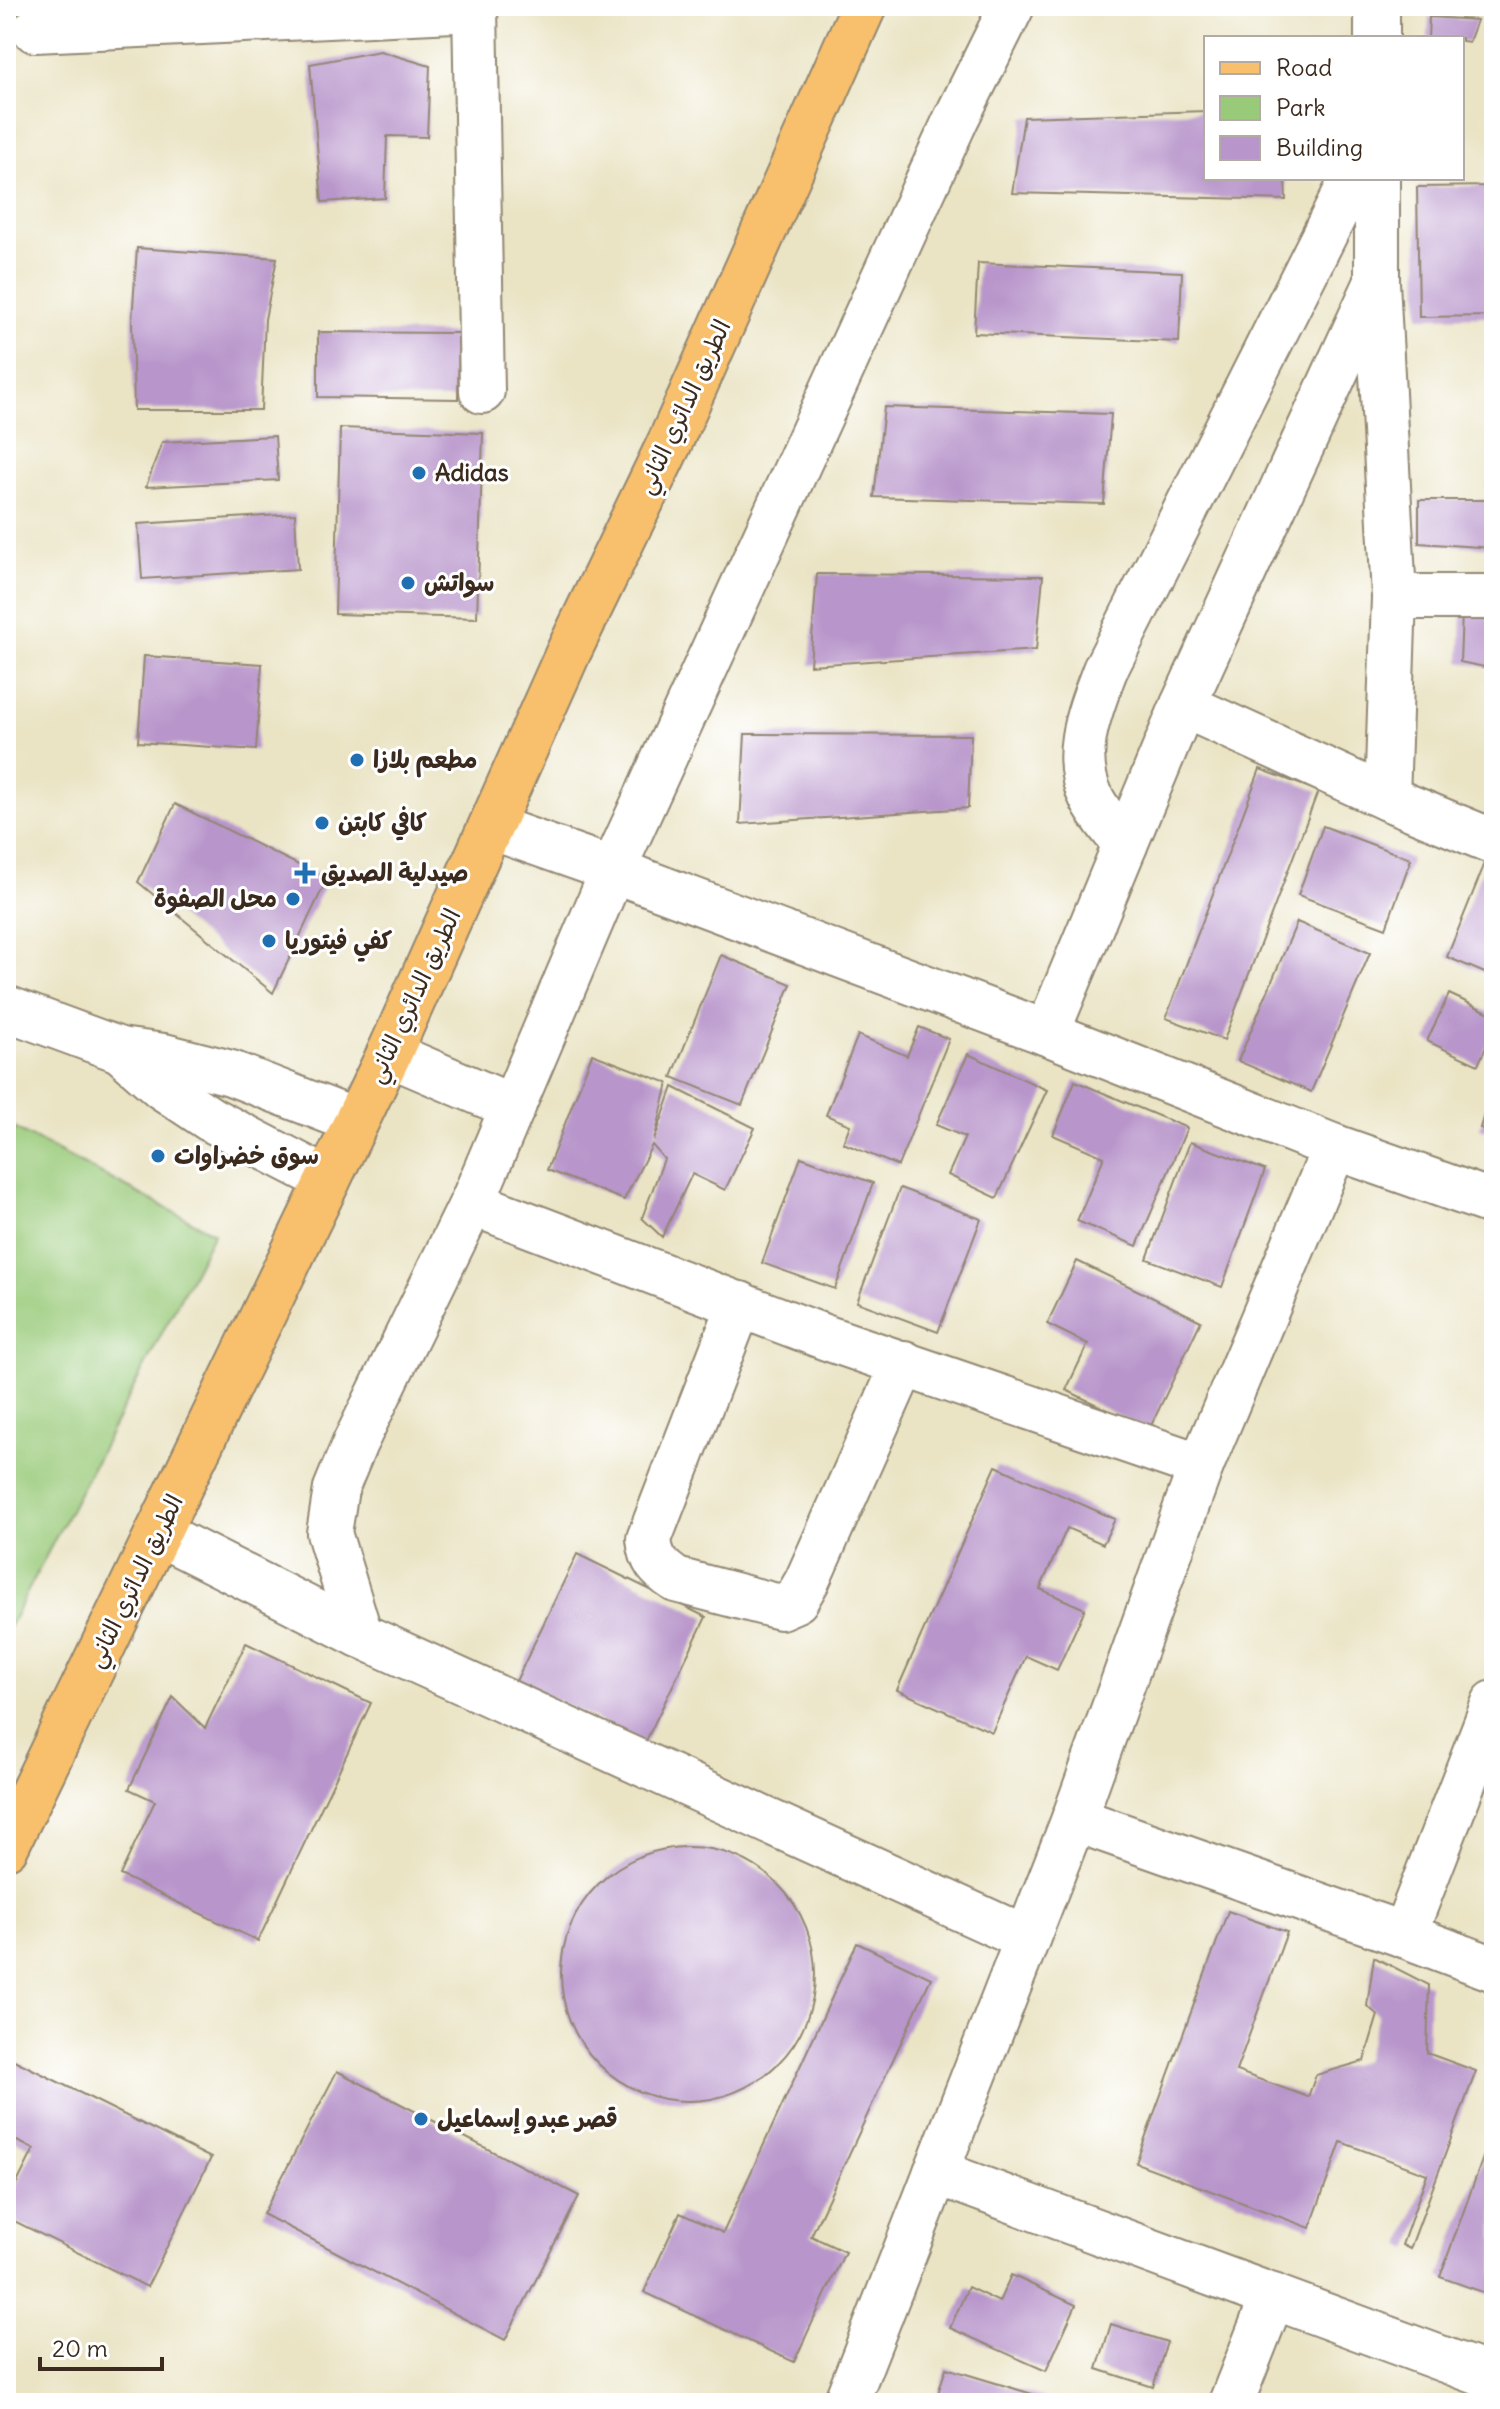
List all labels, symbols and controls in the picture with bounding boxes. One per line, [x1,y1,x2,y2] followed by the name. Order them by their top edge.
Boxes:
[1204,36,1464,180] legend
[1276,52,1332,82] text: Road
[1276,92,1326,122] text: Park
[1276,132,1363,162] text: Building
[630,315,743,502] street label: الطريق الدائري الثاني
[435,457,509,487] place label: Adidas
[410,464,428,482] marker: Adidas
[424,567,494,598] place label: سواتش
[399,574,417,592] marker: سواتش
[373,744,478,778] place label: مطعم بلازا
[348,751,366,769] marker: مطعم بلازا
[338,806,427,841] place label: كافي كابتن
[313,814,331,832] marker: كافي كابتن
[321,857,468,887] place label: صيدلية الصديق
[296,864,314,882] marker: صيدلية الصديق
[154,883,277,915] place label: محل الصفوة
[284,890,302,908] marker: محل الصفوة
[360,904,473,1091] street label: الطريق الدائري الثاني
[285,925,393,962] place label: كفي فيتوريا
[260,932,278,950] marker: كفي فيتوريا
[174,1140,319,1171] place label: سوق خضراوات
[149,1147,167,1165] marker: سوق خضراوات
[79,1489,195,1675] street label: الطريق الدائري الثاني
[437,2103,618,2134] place label: قصر عبدو إسماعيل
[412,2110,430,2128] marker: قصر عبدو إسماعيل
[40,2321,162,2371] scale bar
[52,2333,108,2363] text: 20 m

